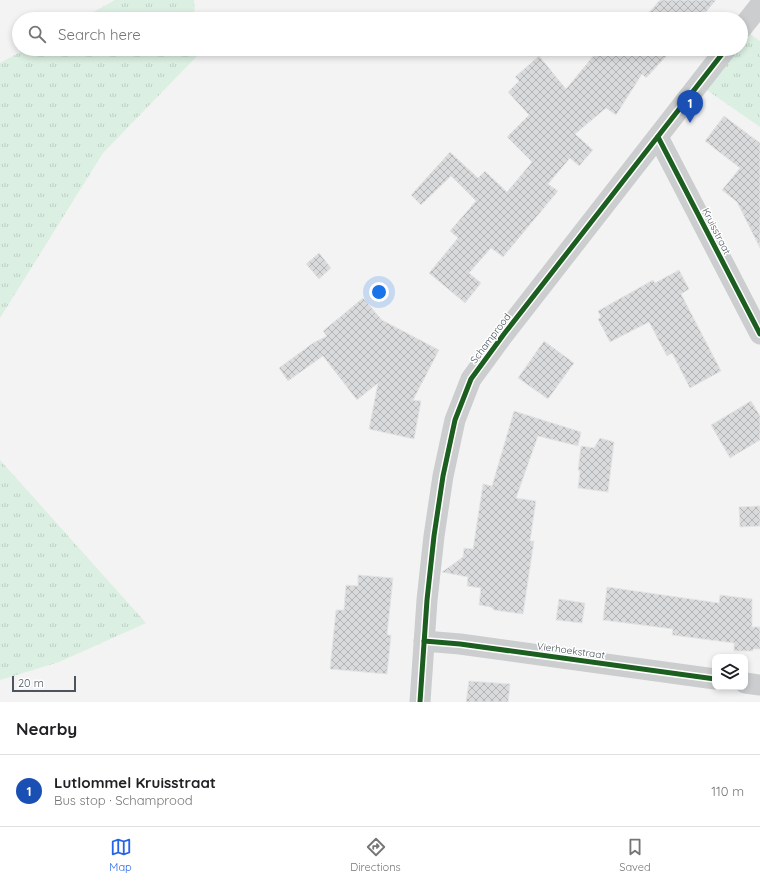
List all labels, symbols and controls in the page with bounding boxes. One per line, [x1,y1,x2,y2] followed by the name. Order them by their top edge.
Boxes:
[12,12,748,56] search box
[26,23,48,45] icon: search
[58,25,141,44] text: Search here
[677,90,703,123] pin: 1
[699,206,734,257] street label: Kruisstraat
[369,282,389,302] your location
[467,311,513,366] street label: Schamprood
[536,639,606,662] street label: Vierhoekstraat
[712,654,748,690] map controls
[712,654,748,690] button: layers
[12,674,76,693] scale bar
[18,676,44,690] text: 20 m
[16,718,77,739] text: Nearby
[54,773,216,792] text: Lutlommel Kruisstraat
[26,783,32,799] text: 1
[711,783,744,799] text: 110 m
[54,792,193,808] text: Bus stop · Schamprood
[109,836,132,874] tab: Map
[350,836,401,874] tab: Directions
[619,836,651,874] tab: Saved

